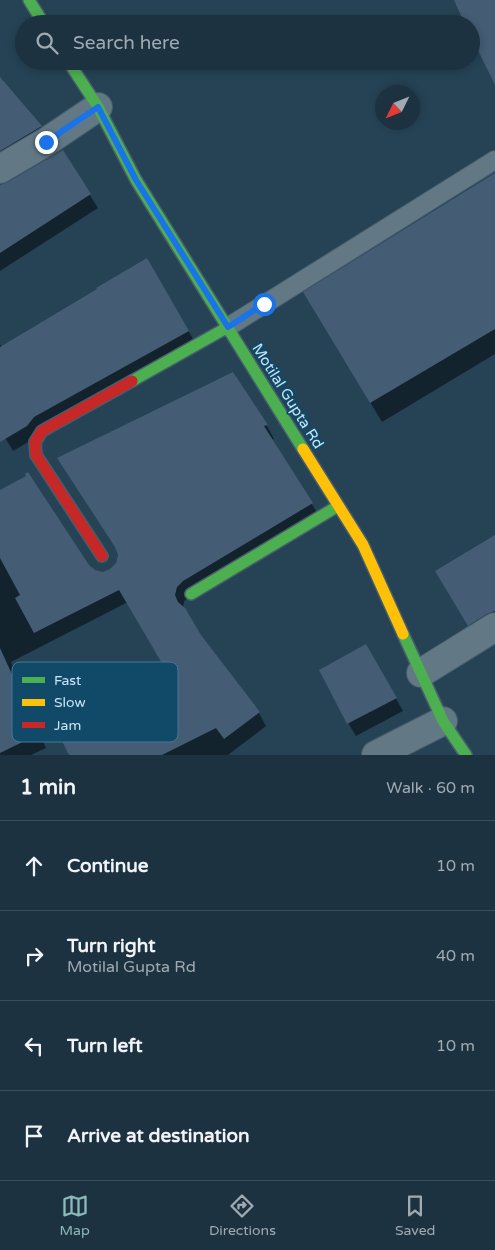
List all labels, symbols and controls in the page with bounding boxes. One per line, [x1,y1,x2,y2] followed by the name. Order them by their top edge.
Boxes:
[15,15,480,70] search box
[33,29,61,57] icon: search
[73,32,180,54] text: Search here
[375,85,420,130] north arrow
[35,131,58,154] route end
[253,293,276,316] route start
[248,340,328,452] street label: Motilal Gupta Rd
[12,662,178,742] legend
[54,672,82,689] text: Fast
[54,694,86,711] text: Slow
[54,717,81,734] text: Jam
[20,775,76,800] text: 1 min
[386,778,475,798] text: Walk · 60 m
[20,852,48,880] icon: ahead
[67,855,149,877] text: Continue
[436,856,475,876] text: 10 m
[67,935,155,957] text: Turn right
[20,942,48,970] icon: right
[436,946,475,966] text: 40 m
[67,957,196,977] text: Motilal Gupta Rd
[20,1032,48,1060] icon: left
[67,1035,143,1057] text: Turn left
[436,1036,475,1056] text: 10 m
[20,1122,48,1150] icon: arrive
[67,1125,250,1147] text: Arrive at destination
[60,1192,90,1239] tab: Map
[209,1192,276,1239] tab: Directions
[395,1192,435,1239] tab: Saved

